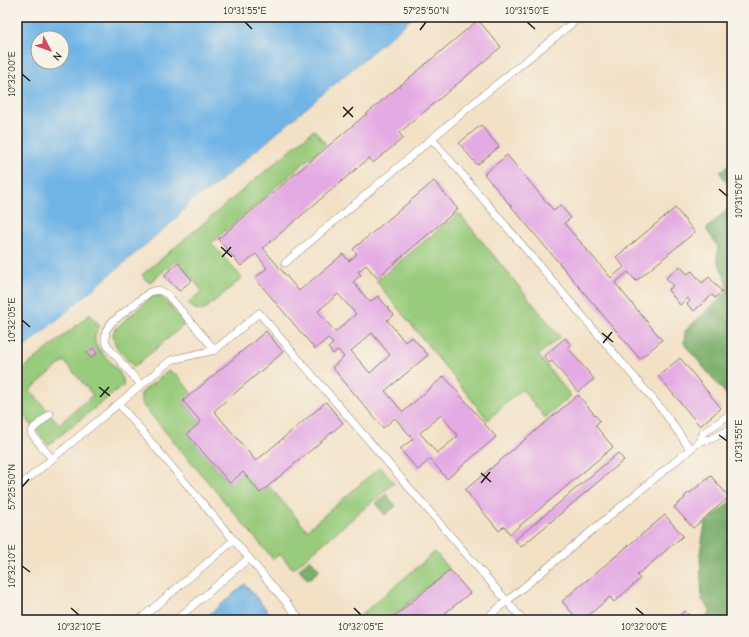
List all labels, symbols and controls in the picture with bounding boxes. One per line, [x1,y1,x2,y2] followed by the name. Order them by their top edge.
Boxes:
[223,5,267,17] text: 10°31'55"E
[403,5,449,17] text: 57°25'50"N
[505,5,549,17] text: 10°31'50"E
[30,30,70,70] north arrow
[50,49,64,63] text: N
[6,51,18,97] text: 10°32'00"E
[733,174,745,218] text: 10°31'50"E
[6,297,18,343] text: 10°32'05"E
[733,419,745,463] text: 10°31'55"E
[6,464,18,510] text: 57°25'50"N
[6,544,18,588] text: 10°32'10"E
[57,621,101,633] text: 10°32'10"E
[338,621,384,633] text: 10°32'05"E
[621,621,667,633] text: 10°32'00"E

